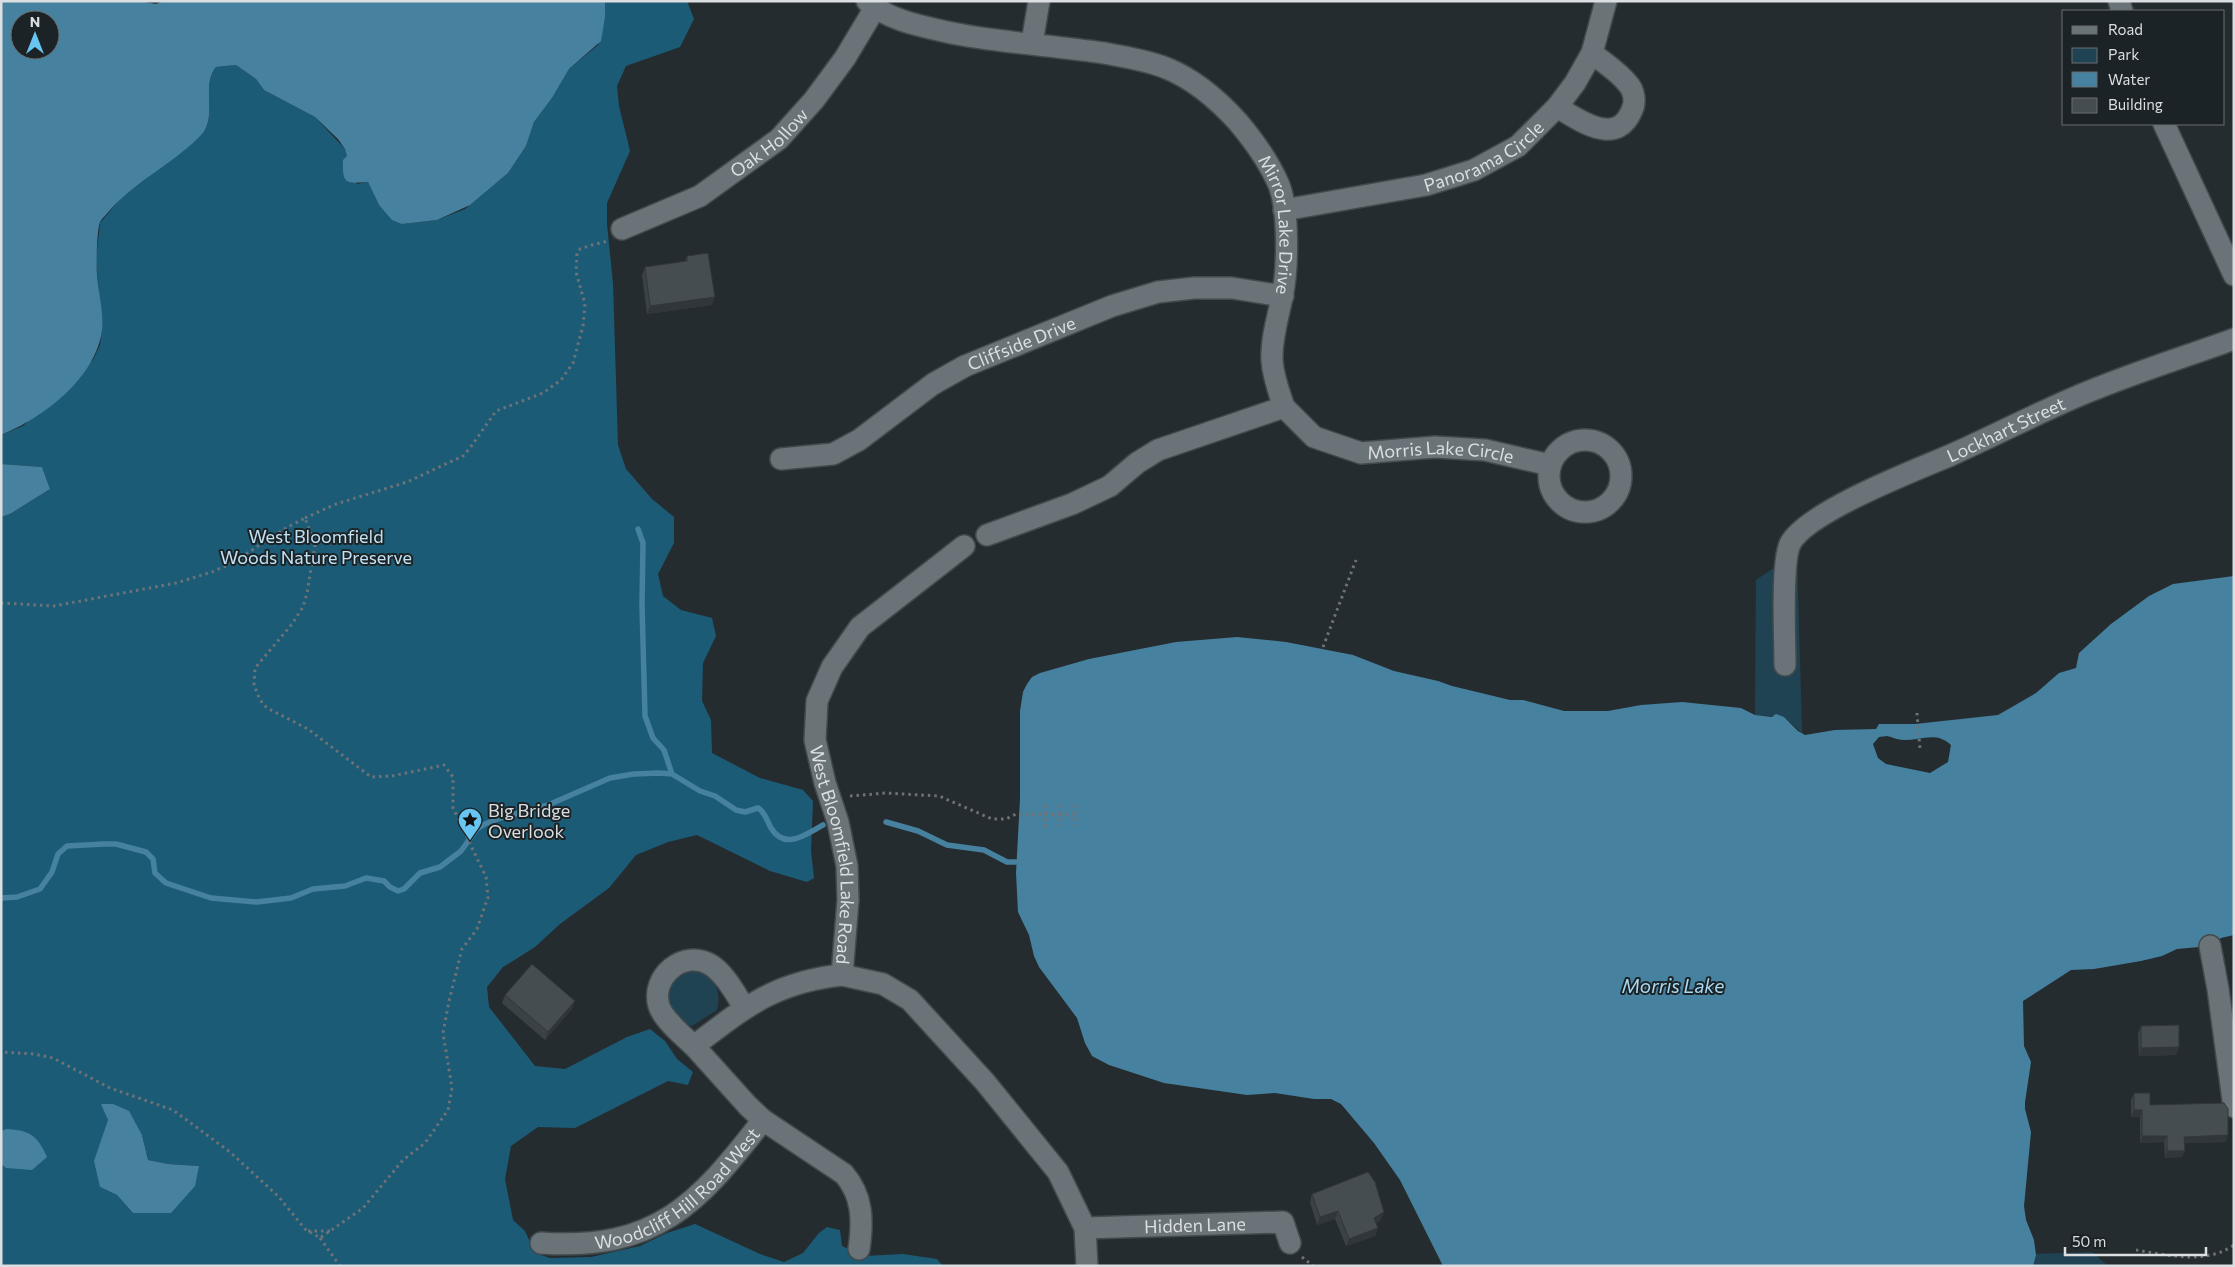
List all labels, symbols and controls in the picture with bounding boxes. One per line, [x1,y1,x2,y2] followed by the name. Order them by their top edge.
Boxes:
[10,10,60,60] north arrow
[2062,10,2225,125] legend
[30,13,40,30] text: N
[2108,20,2143,38] text: Road
[2108,45,2139,63] text: Park
[2108,70,2150,88] text: Water
[2108,95,2163,113] text: Building
[726,104,812,182] street label: Oak Hollow
[1421,116,1548,196] street label: Panorama Circle
[1254,151,1298,296] street label: Mirror Lake Drive
[964,311,1079,375] street label: Cliffside Drive
[1943,392,2068,467] street label: Lockhart Street
[1366,436,1516,467] street label: Morris Lake Circle
[220,525,412,568] park label: West Bloomfield Woods Nature Preserve
[806,743,859,965] street label: West Bloomfield Lake Road
[488,799,570,842] place label: Big Bridge Overlook
[457,807,483,841] place icon: Big Bridge Overlook
[1622,974,1724,997] water label: Morris Lake
[593,1123,764,1253] street label: Woodcliff Hill Road West
[1144,1212,1246,1237] street label: Hidden Lane
[2065,1224,2206,1256] scale bar
[2072,1232,2106,1250] text: 50 m

